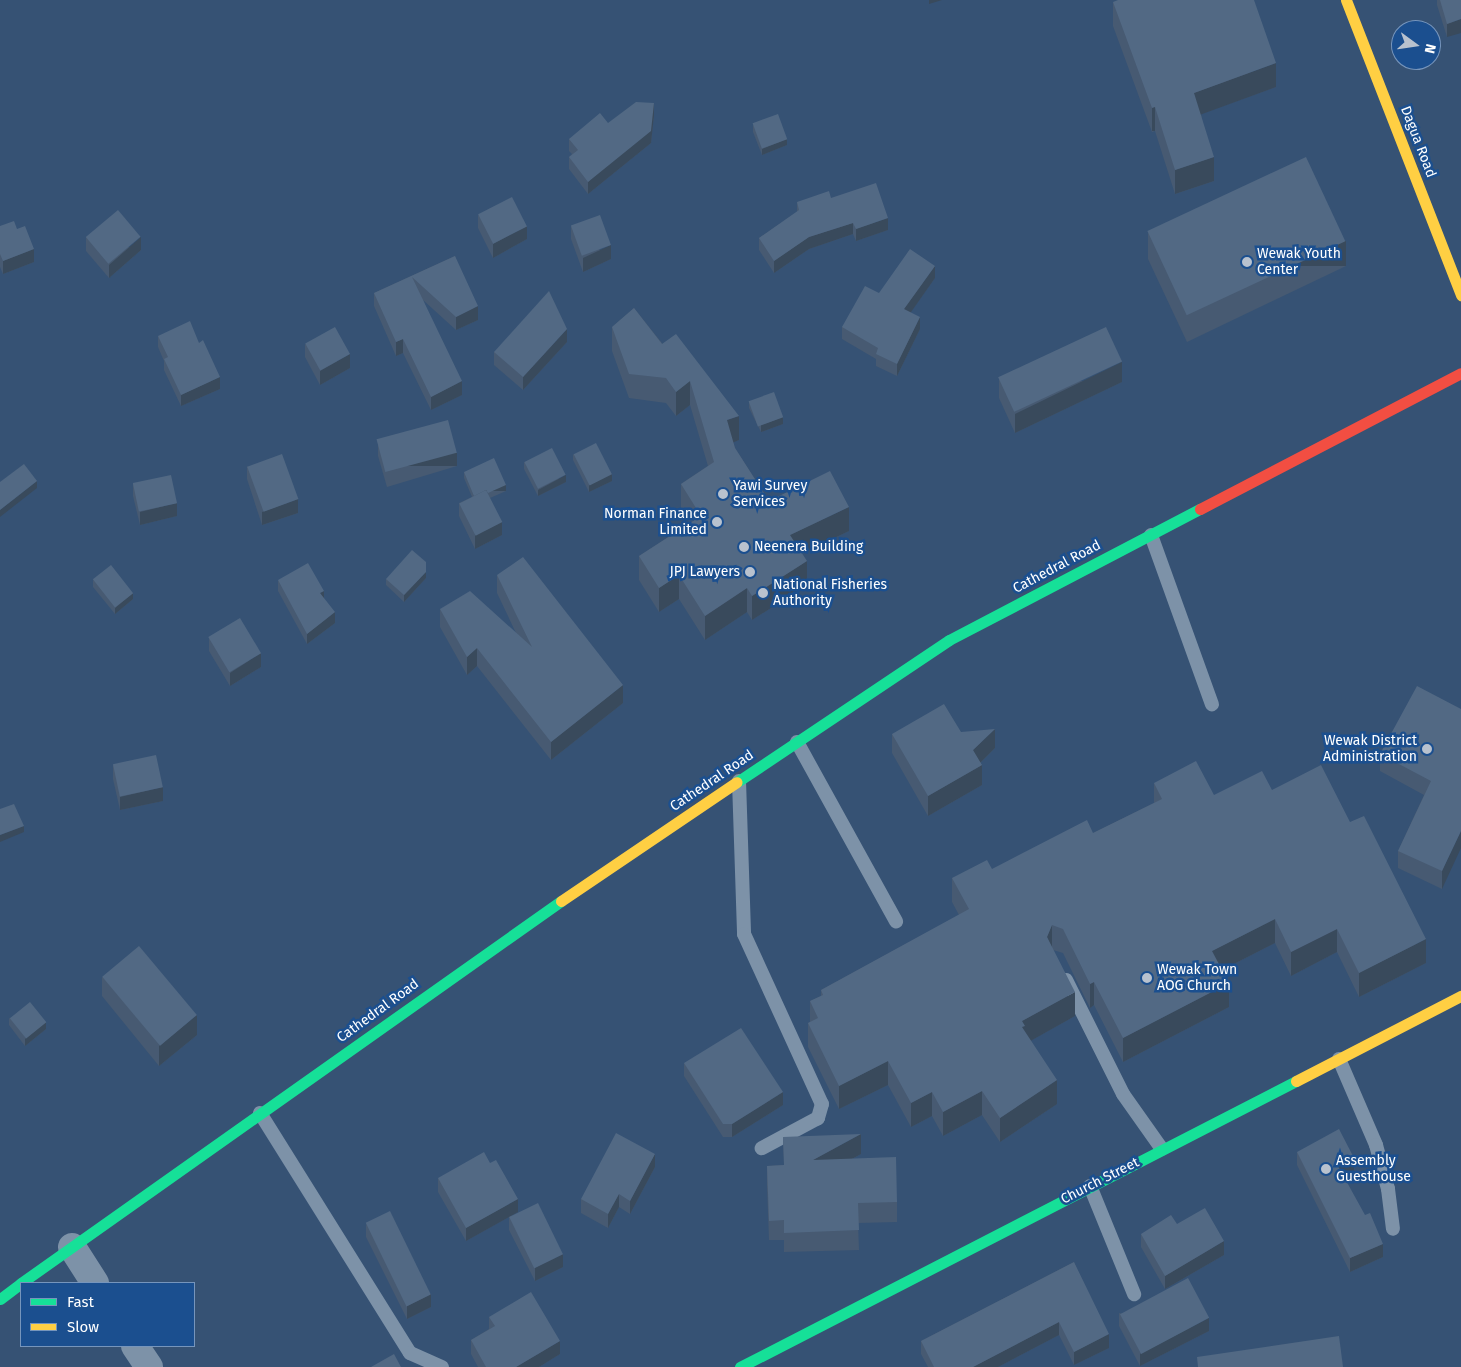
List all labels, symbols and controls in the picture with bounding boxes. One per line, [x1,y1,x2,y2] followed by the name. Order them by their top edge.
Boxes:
[1391,20,1441,70] north arrow
[1421,42,1439,55] text: N
[1397,104,1439,180] street label: Dagua Road
[1257,246,1341,278] place label: Wewak Youth Center
[1241,256,1253,268] marker: Wewak Youth Center
[733,478,807,511] place label: Yawi Survey Services
[717,488,729,500] marker: Yawi Survey Services
[604,506,707,538] place label: Norman Finance Limited
[711,516,723,528] marker: Norman Finance Limited
[1010,537,1104,597] street label: Cathedral Road
[754,539,863,555] place label: Neenera Building
[738,541,750,553] marker: Neenera Building
[669,564,740,580] place label: JPJ Lawyers
[744,566,756,578] marker: JPJ Lawyers
[773,577,887,610] place label: National Fisheries Authority
[757,587,769,599] marker: National Fisheries Authority
[1323,733,1417,766] place label: Wewak District Administration
[1421,743,1433,755] marker: Wewak District Administration
[667,747,757,815] street label: Cathedral Road
[1157,962,1237,994] place label: Wewak Town AOG Church
[1141,972,1153,984] marker: Wewak Town AOG Church
[334,976,422,1046] street label: Cathedral Road
[1336,1153,1411,1186] place label: Assembly Guesthouse
[1058,1154,1142,1208] street label: Church Street
[1320,1163,1332,1175] marker: Assembly Guesthouse
[20,1282,195,1347] legend
[67,1293,94,1311] text: Fast
[67,1318,99,1336] text: Slow

